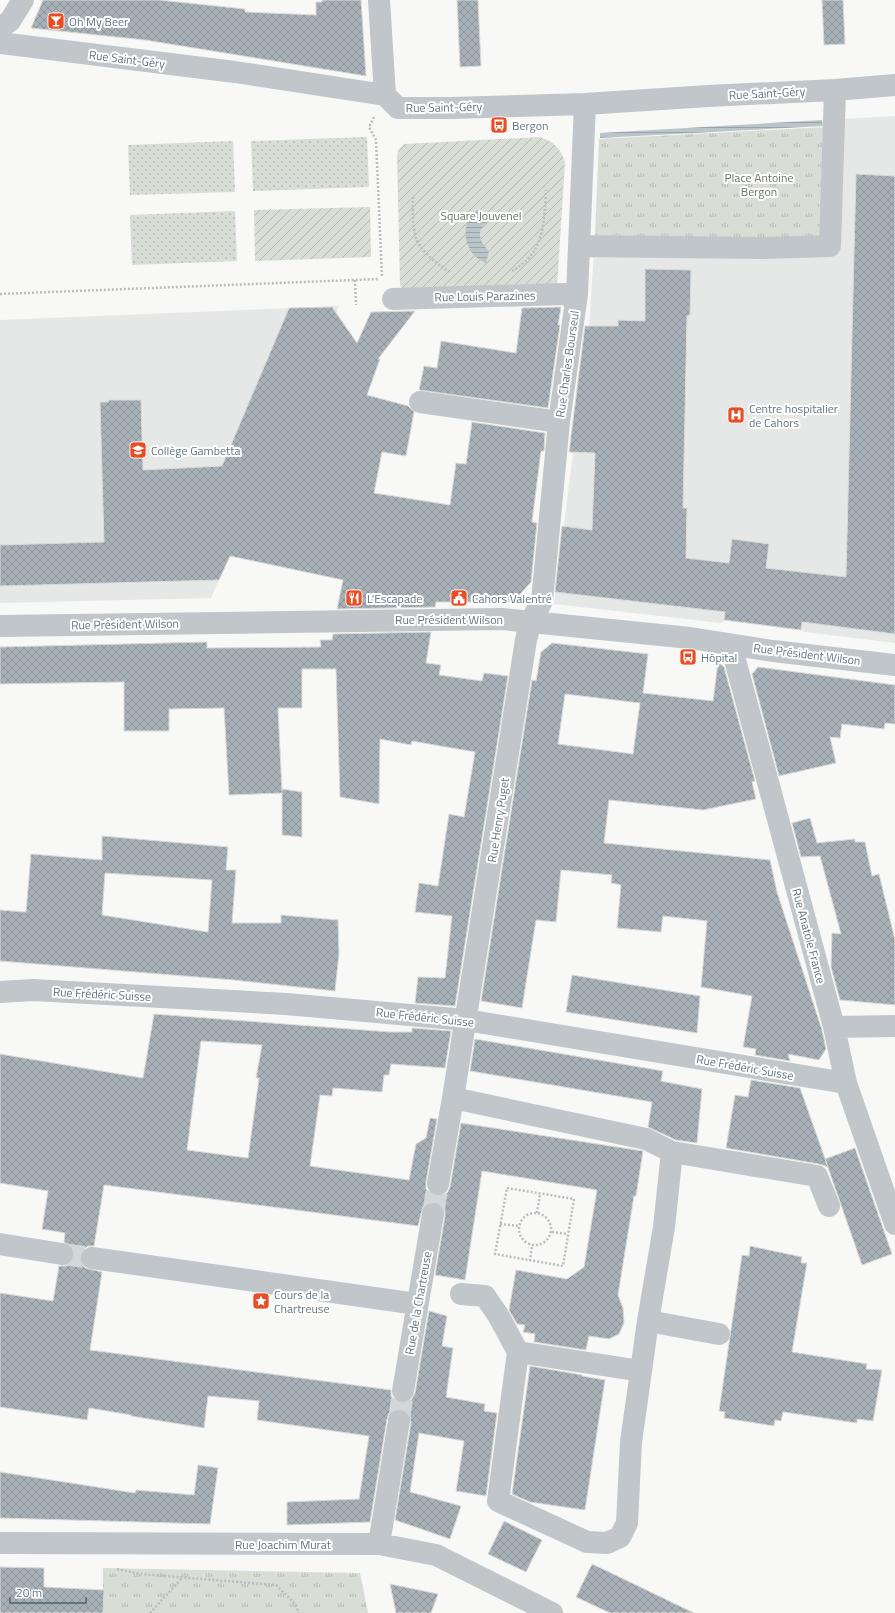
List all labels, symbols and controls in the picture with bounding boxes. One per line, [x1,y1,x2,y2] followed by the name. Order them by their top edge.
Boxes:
[46,11,66,31] bar icon: Oh My Beer
[69,12,128,31] place label: Oh My Beer
[88,45,166,73] street label: Rue Saint-Géry
[728,81,806,104] street label: Rue Saint-Géry
[406,97,483,117] street label: Rue Saint-Géry
[489,115,509,135] bus stop icon: Bergon
[512,116,548,135] place label: Bergon
[724,168,794,201] park label: Place Antoine Bergon
[440,206,522,225] park label: Square Jouvenel
[434,286,536,306] street label: Rue Louis Parazines
[550,309,584,419] street label: Rue Charles Bourseul
[749,399,838,432] place label: Centre hospitalier de Cahors
[726,405,746,425] hospital icon: Centre hospitalier de Cahors
[128,440,148,460] school or university icon: Collège Gambetta
[151,441,240,460] place label: Collège Gambetta
[344,588,364,608] restaurant icon: L'Escapade
[449,588,469,608] public building icon: Cahors Valentré
[367,589,422,608] place label: L'Escapade
[472,589,552,608] place label: Cahors Valentré
[395,610,503,629] street label: Rue Président Wilson
[71,614,179,634] street label: Rue Président Wilson
[752,638,862,670] street label: Rue Président Wilson
[678,647,698,667] bus stop icon: Hôpital
[701,648,737,667] place label: Hôpital
[482,776,514,864] street label: Rue Henry Puget
[787,886,831,986] street label: Rue Anatole France
[52,982,152,1006] street label: Rue Frédéric Suisse
[375,1002,475,1032] street label: Rue Frédéric Suisse
[695,1049,795,1085] street label: Rue Frédéric Suisse
[400,1250,436,1356] street label: Rue de la Chartreuse
[274,1285,329,1318] place label: Cours de la Chartreuse
[251,1291,271,1311] place icon: Cours de la Chartreuse
[235,1535,332,1554] street label: Rue Joachim Murat
[10,1579,86,1605] scale bar
[16,1583,42,1602] text: 20 m

